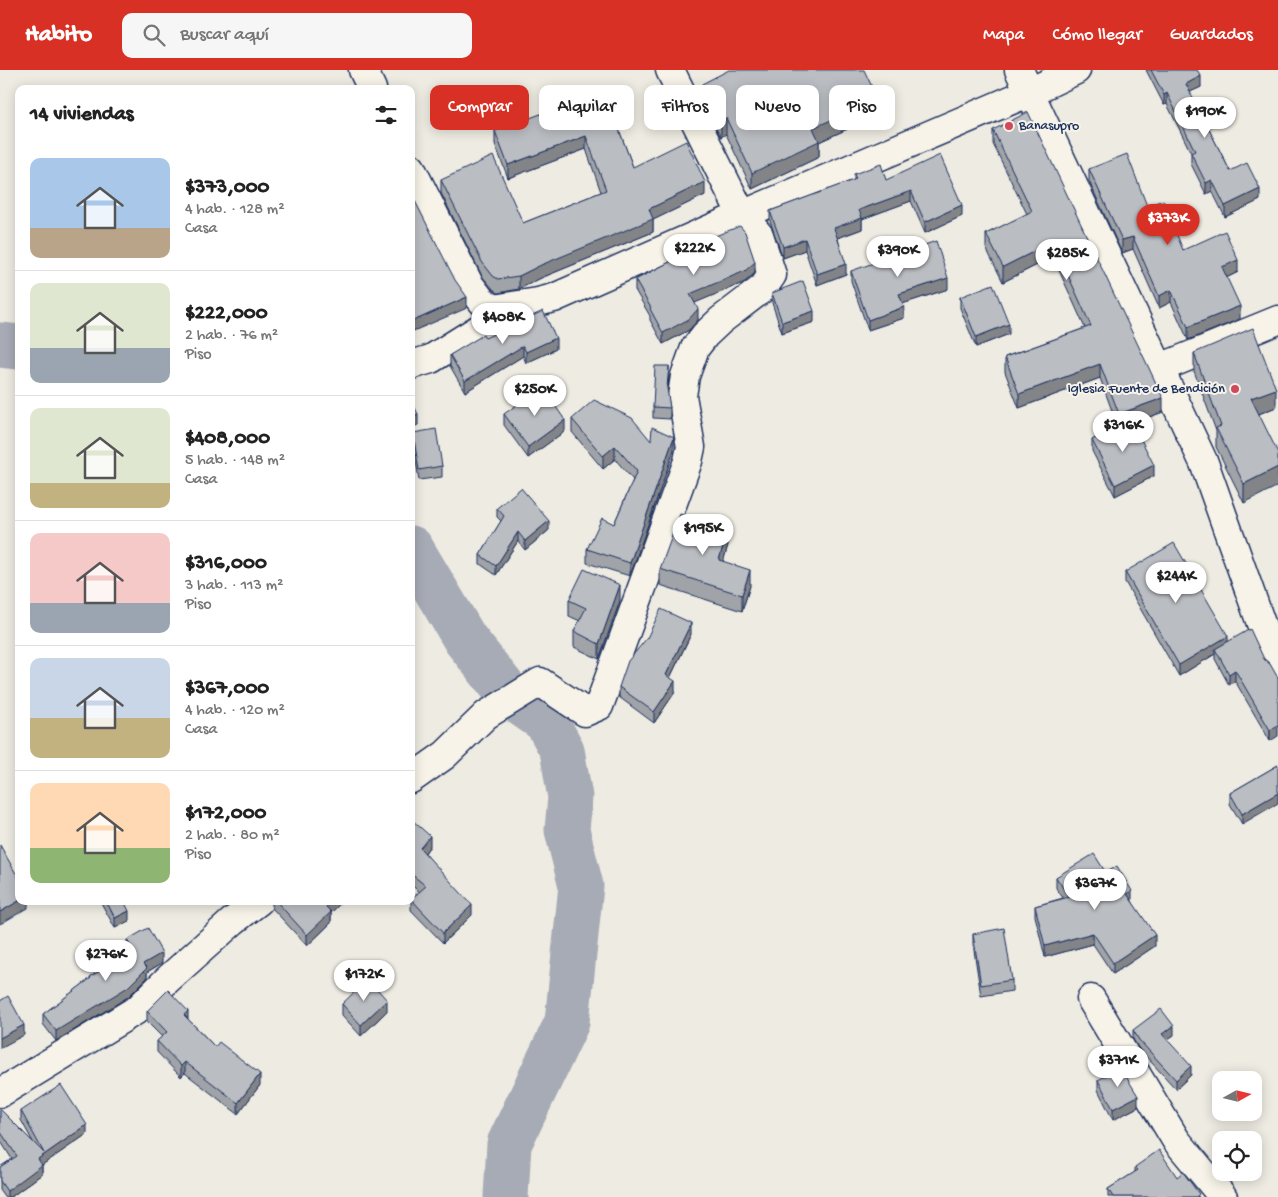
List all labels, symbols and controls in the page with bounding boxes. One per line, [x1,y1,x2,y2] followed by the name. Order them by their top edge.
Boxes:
[122,13,472,58] search box
[25,21,92,50] text: Habito
[140,21,168,49] icon: search
[180,24,269,47] text: Buscar aquí
[983,25,1024,46] text: Mapa
[1052,25,1142,46] text: Cómo llegar
[1170,25,1253,46] text: Guardados
[430,85,529,130] chip: Comprar
[539,85,634,130] chip: Alquilar
[644,85,726,130] chip: Filtros
[736,85,819,130] chip: Nuevo
[829,85,895,130] chip: Piso
[1170,97,1240,139] pin: $190K
[372,101,400,129] icon: filters
[30,103,134,128] text: 14 viviendas
[1185,103,1225,122] text: $190K
[1018,118,1079,135] place label: Banasupro
[1003,120,1015,132] marker: Banasupro
[185,176,270,201] text: $373,000
[70,178,130,238] icon: home
[185,201,284,220] text: 4 hab. · 128 m²
[1133,204,1203,246] pin: $373K
[1148,210,1188,229] text: $373K
[185,220,217,239] text: Casa
[659,234,729,276] pin: $222K
[863,236,933,278] pin: $390K
[1032,238,1102,281] pin: $285K
[674,240,714,259] text: $222K
[877,242,919,261] text: $390K
[1046,245,1088,264] text: $285K
[185,302,268,327] text: $222,000
[468,302,538,345] pin: $408K
[70,303,130,363] icon: home
[482,309,524,328] text: $408K
[185,327,278,346] text: 2 hab. · 76 m²
[185,346,212,365] text: Piso
[500,374,570,417] pin: $250K
[514,381,556,400] text: $250K
[1067,381,1225,398] place label: Iglesia Fuente de Bendición
[1229,383,1241,395] marker: Iglesia Fuente de Bendición
[1088,410,1158,453] pin: $316K
[1104,417,1142,436] text: $316K
[185,427,270,452] text: $408,000
[70,428,130,488] icon: home
[185,452,285,471] text: 5 hab. · 148 m²
[185,471,217,490] text: Casa
[668,514,738,556] pin: $195K
[684,520,722,539] text: $195K
[185,552,267,577] text: $316,000
[70,553,130,613] icon: home
[1141,562,1211,604] pin: $244K
[1157,568,1195,587] text: $244K
[185,577,283,596] text: 3 hab. · 113 m²
[185,596,212,615] text: Piso
[185,677,269,702] text: $367,000
[70,678,130,738] icon: home
[185,702,285,721] text: 4 hab. · 120 m²
[185,721,217,740] text: Casa
[185,802,267,827] text: $172,000
[70,803,130,863] icon: home
[185,827,280,846] text: 2 hab. · 80 m²
[185,846,212,865] text: Piso
[1060,868,1130,911] pin: $367K
[1075,875,1115,894] text: $367K
[71,940,141,982] pin: $276K
[86,946,126,965] text: $276K
[329,960,399,1002] pin: $172K
[345,966,383,985] text: $172K
[1083,1046,1153,1088] pin: $371K
[1098,1052,1138,1071] text: $371K
[1212,1071,1262,1121] north arrow
[1212,1071,1262,1181] map controls
[1212,1131,1262,1181] button: locate

